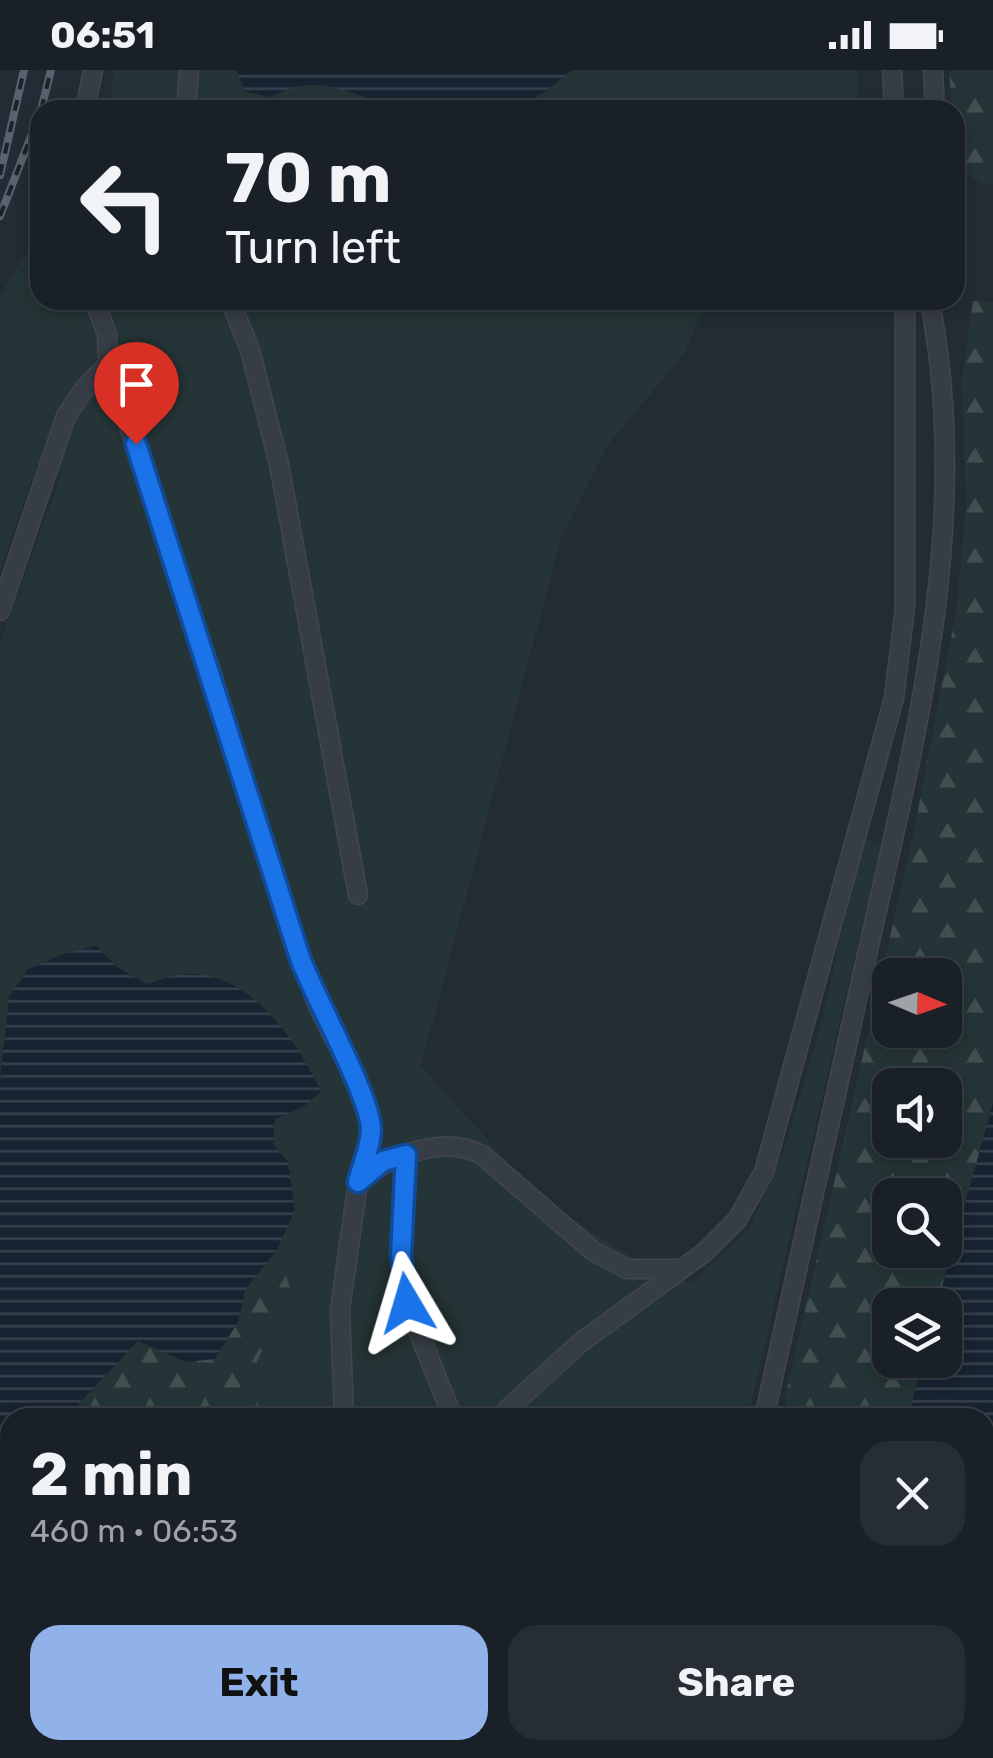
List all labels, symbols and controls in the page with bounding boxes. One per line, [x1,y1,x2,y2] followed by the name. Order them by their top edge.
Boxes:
[50,12,155,58] text: 06:51
[225,137,392,220] text: 70 m
[60,140,190,270] icon: left
[225,221,401,274] text: Turn left
[94,342,179,445] pin
[109,357,164,412] icon: arrive
[872,958,962,1048] north arrow
[872,958,962,1378] map controls
[872,1068,962,1158] button: sound
[872,1178,962,1268] button: search
[355,1251,459,1355] position arrow
[872,1288,962,1378] button: layers
[30,1439,192,1510] text: 2 min
[860,1441,965,1546] button: close
[30,1512,238,1550] text: 460 m · 06:53
[30,1625,488,1740] button: Exit
[508,1625,965,1740] button: Share

